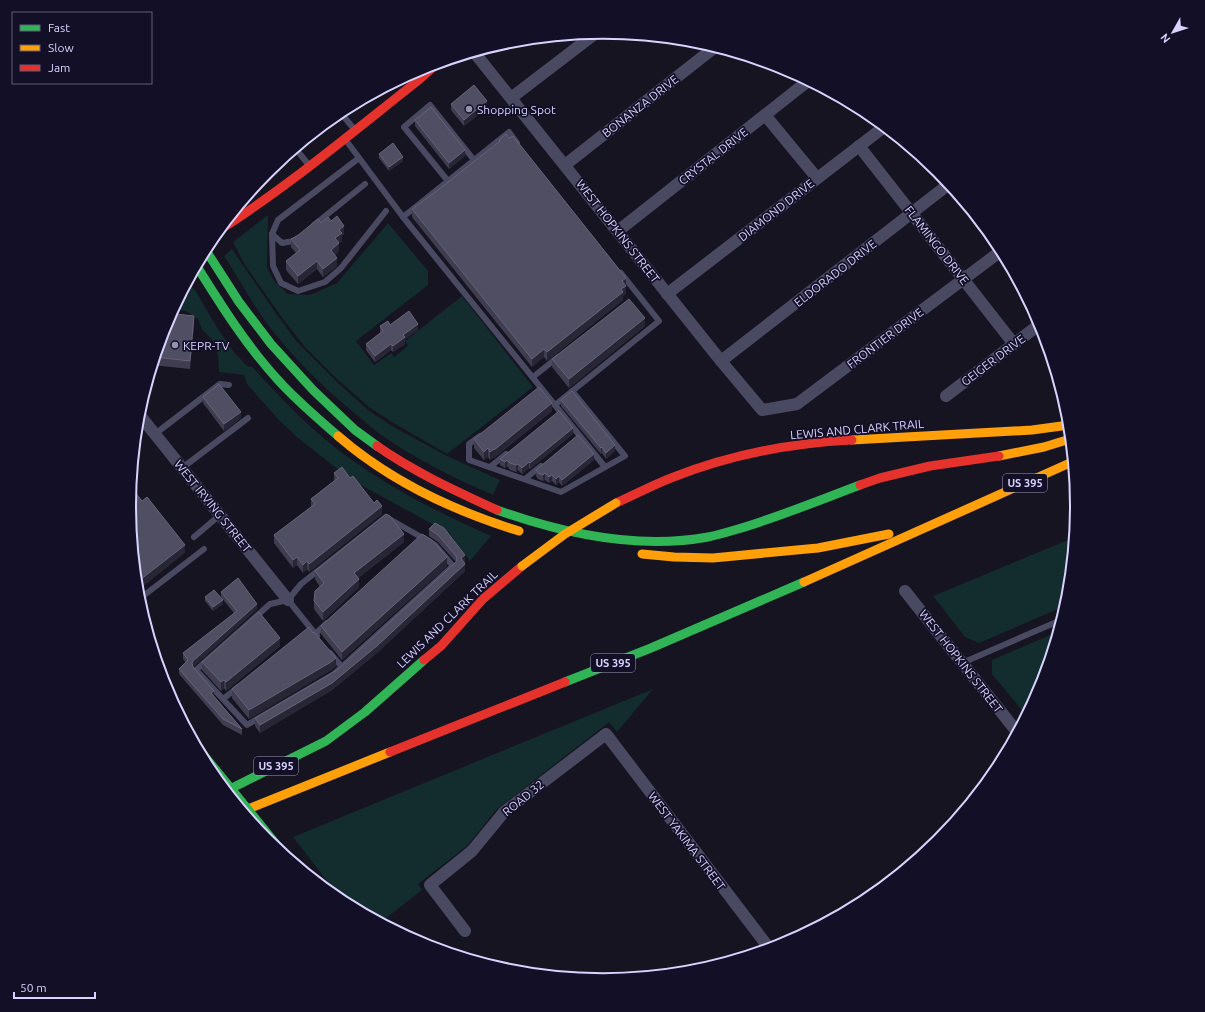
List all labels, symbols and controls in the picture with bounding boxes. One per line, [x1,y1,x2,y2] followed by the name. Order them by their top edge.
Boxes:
[12,12,152,84] legend
[1153,12,1193,52] north arrow
[48,21,70,34] text: Fast
[1158,31,1172,45] text: N
[48,41,74,54] text: Slow
[48,61,70,74] text: Jam
[599,72,681,140] street label: BONANZA DRIVE
[477,103,556,116] place label: Shopping Spot
[464,104,474,114] marker: Shopping Spot
[676,125,750,187] street label: CRYSTAL DRIVE
[736,176,817,244] street label: DIAMOND DRIVE
[574,177,662,285] street label: WEST HOPKINS STREET
[902,203,972,287] street label: FLAMINGO DRIVE
[792,237,879,309] street label: ELDORADO DRIVE
[844,305,926,371] street label: FRONTIER DRIVE
[959,332,1027,388] street label: GEIGER DRIVE
[183,339,230,352] place label: KEPR-TV
[170,340,180,350] marker: KEPR-TV
[790,417,924,441] street label: LEWIS AND CLARK TRAIL
[172,457,254,555] street label: WEST IRVING STREET
[1003,474,1047,492] road number: US 395
[394,568,500,670] street label: LEWIS AND CLARK TRAIL
[917,607,1005,715] street label: WEST HOPKINS STREET
[591,654,635,672] road number: US 395
[254,757,298,775] road number: US 395
[500,777,546,819] street label: ROAD 32
[646,789,728,893] street label: WEST YAKIMA STREET
[14,974,95,1000] scale bar
[20,981,47,994] text: 50 m

